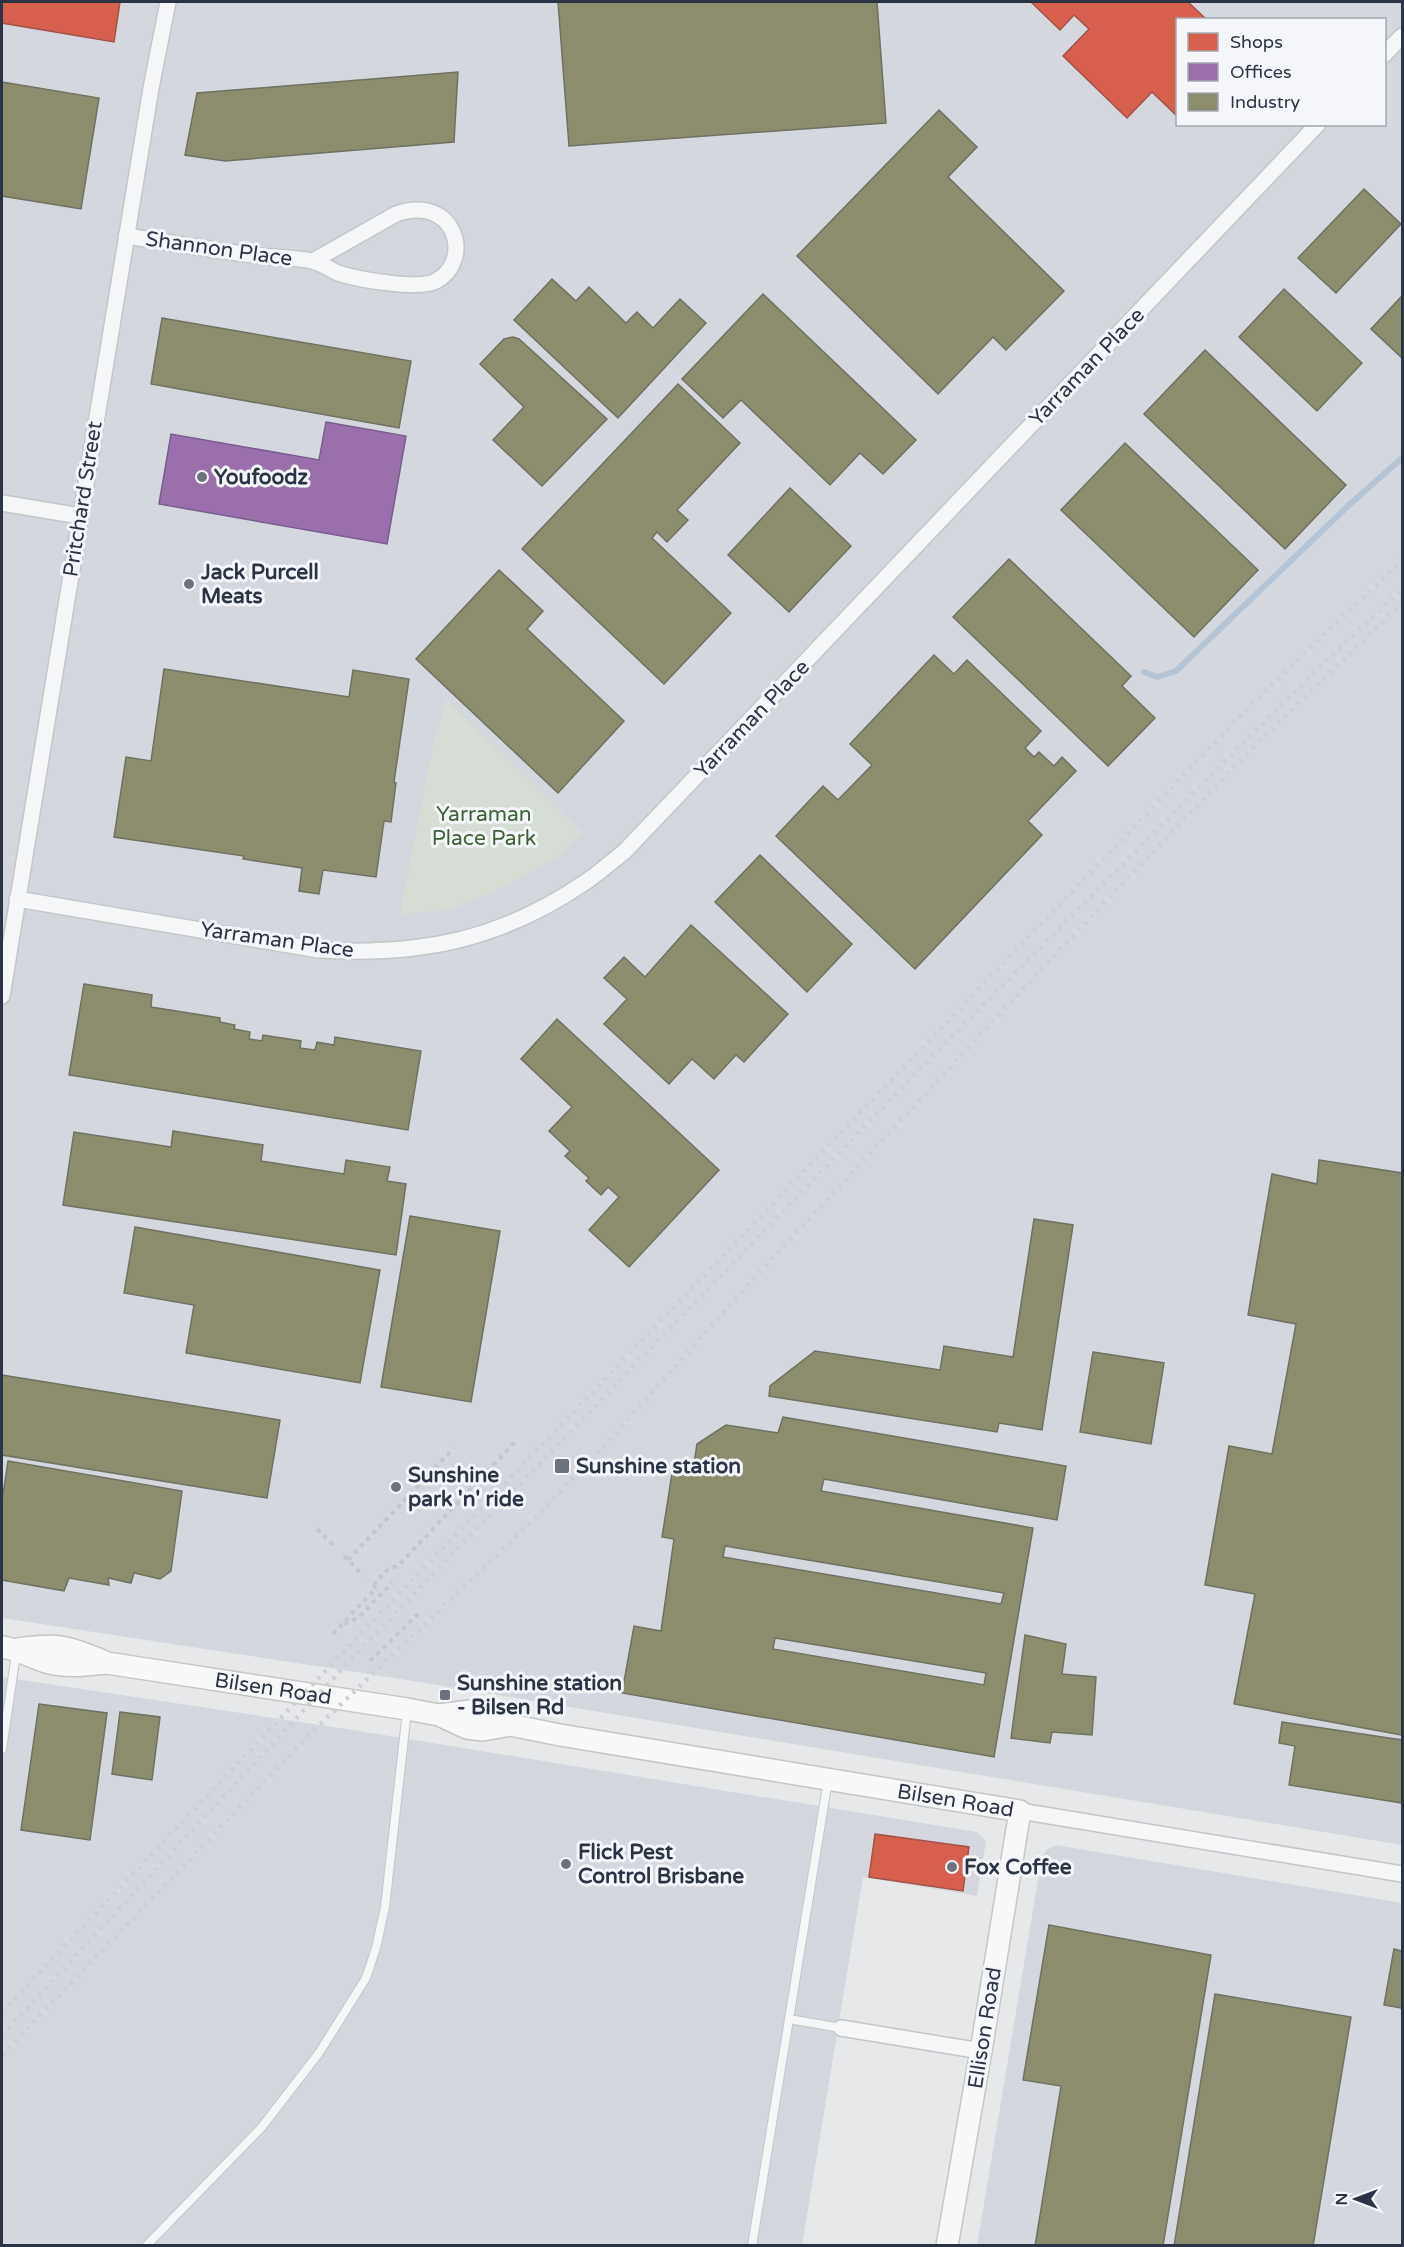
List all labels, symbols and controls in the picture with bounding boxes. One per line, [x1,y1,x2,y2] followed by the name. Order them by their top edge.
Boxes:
[1176,18,1386,126] legend
[1230,31,1283,53] text: Shops
[1230,61,1292,83] text: Offices
[1230,91,1301,113] text: Industry
[144,226,294,272] street label: Shannon Place
[1024,303,1150,431] street label: Yarraman Place
[58,419,108,579] street label: Pritchard Street
[214,465,309,490] place label: Youfoodz
[195,470,209,484] marker: Youfoodz
[200,560,319,609] place label: Jack Purcell Meats
[182,577,196,591] marker: Jack Purcell Meats
[689,655,815,783] street label: Yarraman Place
[432,802,536,851] park label: Yarraman Place Park
[199,917,355,963] street label: Yarraman Place
[576,1454,741,1479] place label: Sunshine station
[553,1457,571,1475] marker: Sunshine station
[408,1463,524,1512] place label: Sunshine park 'n' ride
[389,1480,403,1494] marker: Sunshine park 'n' ride
[213,1667,333,1710] street label: Bilsen Road
[457,1671,622,1720] place label: Sunshine station - Bilsen Rd
[438,1688,452,1702] marker: Sunshine station - Bilsen Rd
[895,1778,1016,1822] street label: Bilsen Road
[578,1840,744,1889] place label: Flick Pest Control Brisbane
[964,1855,1072,1880] place label: Fox Coffee
[559,1857,573,1871] marker: Flick Pest Control Brisbane
[945,1860,959,1874] marker: Fox Coffee
[963,1965,1007,2091] street label: Ellison Road
[1326,2169,1386,2229] north arrow
[1332,2193,1352,2205] text: N

